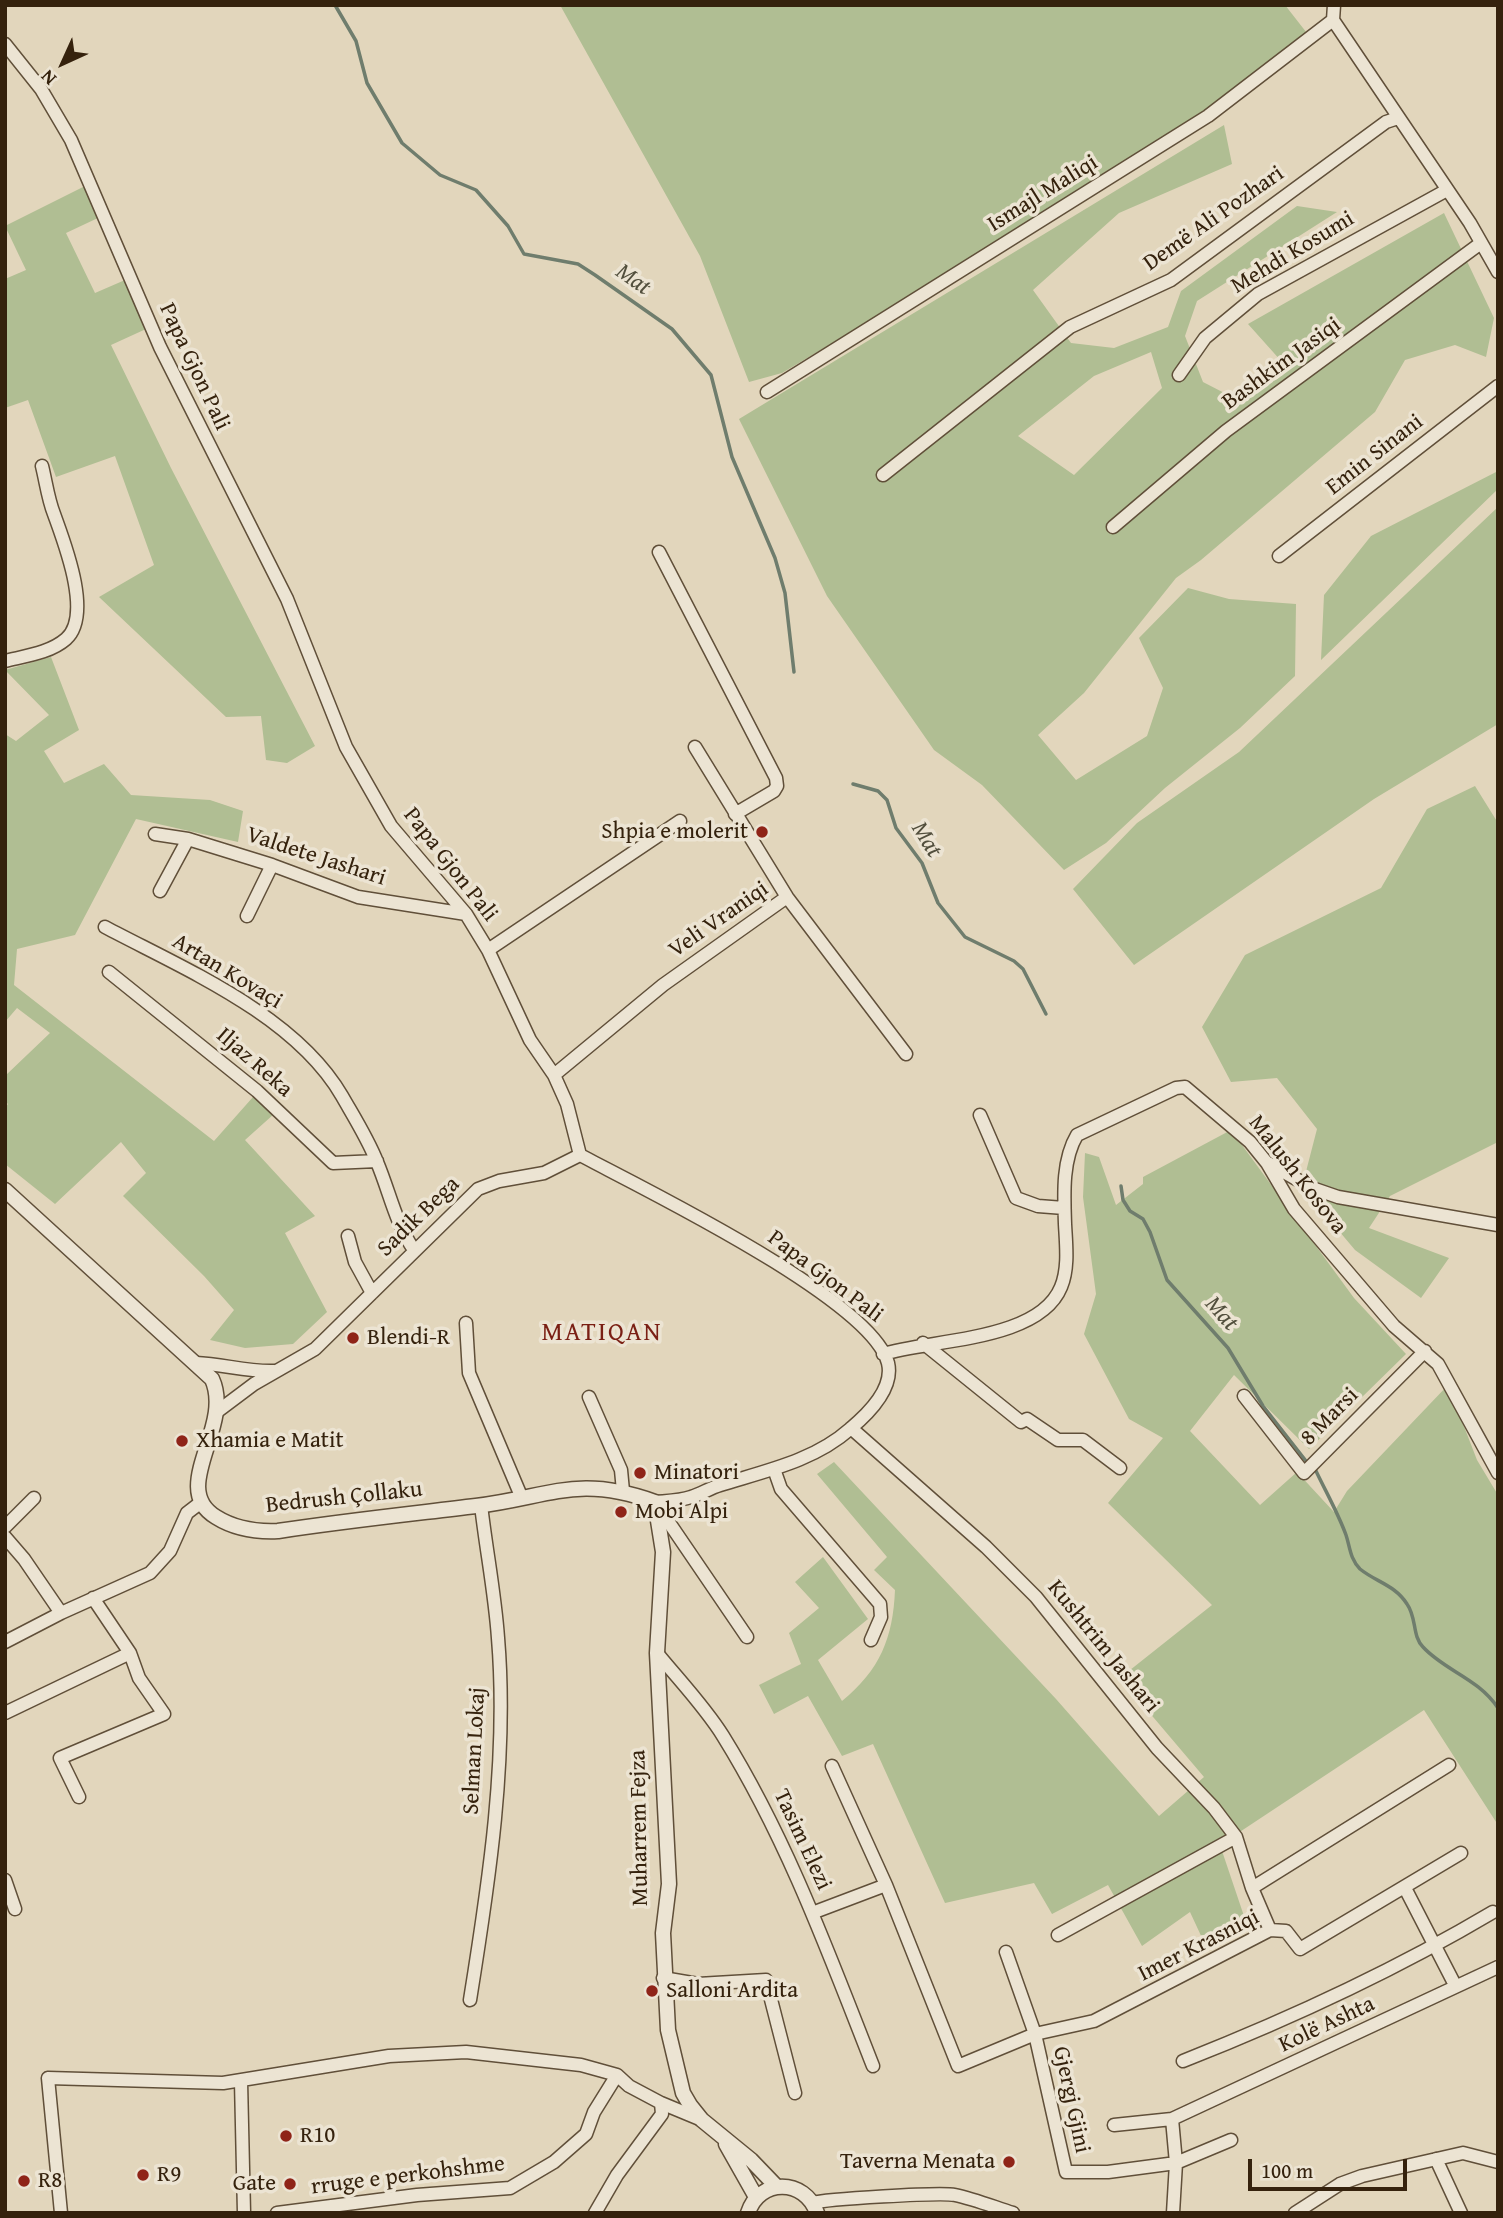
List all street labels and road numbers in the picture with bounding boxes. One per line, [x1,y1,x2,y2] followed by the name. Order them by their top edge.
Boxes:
[983,149,1103,239] street label: Ismajl Maliqi
[1138,160,1290,278] street label: Demë Ali Pozhari
[1227,205,1359,301] street label: Mehdi Kosumi
[153,299,235,435] street label: Papa Gjon Pali
[1217,312,1347,416] street label: Bashkim Jasiqi
[1321,409,1429,501] street label: Emin Sinani
[397,802,503,928] street label: Papa Gjon Pali
[243,821,389,893] street label: Valdete Jashari
[664,876,774,964] street label: Veli Vraniqi
[167,928,287,1016] street label: Artan Kovaçi
[210,1022,298,1104] street label: Iljaz Reka
[1242,1110,1352,1240] street label: Malush Kosova
[372,1171,466,1263] street label: Sadik Bega
[762,1225,888,1329] street label: Papa Gjon Pali
[1295,1382,1365,1452] street label: 8 Marsi
[264,1476,424,1520] street label: Bedrush Çollaku
[1041,1575,1165,1719] street label: Kushtrim Jashari
[458,1686,492,1816] street label: Selman Lokaj
[625,1749,655,1907] street label: Muharrem Fejza
[767,1785,837,1895] street label: Tasim Elezi
[1134,1904,1264,1988] street label: Imer Krasniqi
[1275,1991,1379,2059] street label: Kolë Ashta
[1046,2044,1096,2156] street label: Gjergj Gjini
[310,2150,506,2202] street label: rruge e perkohshme

